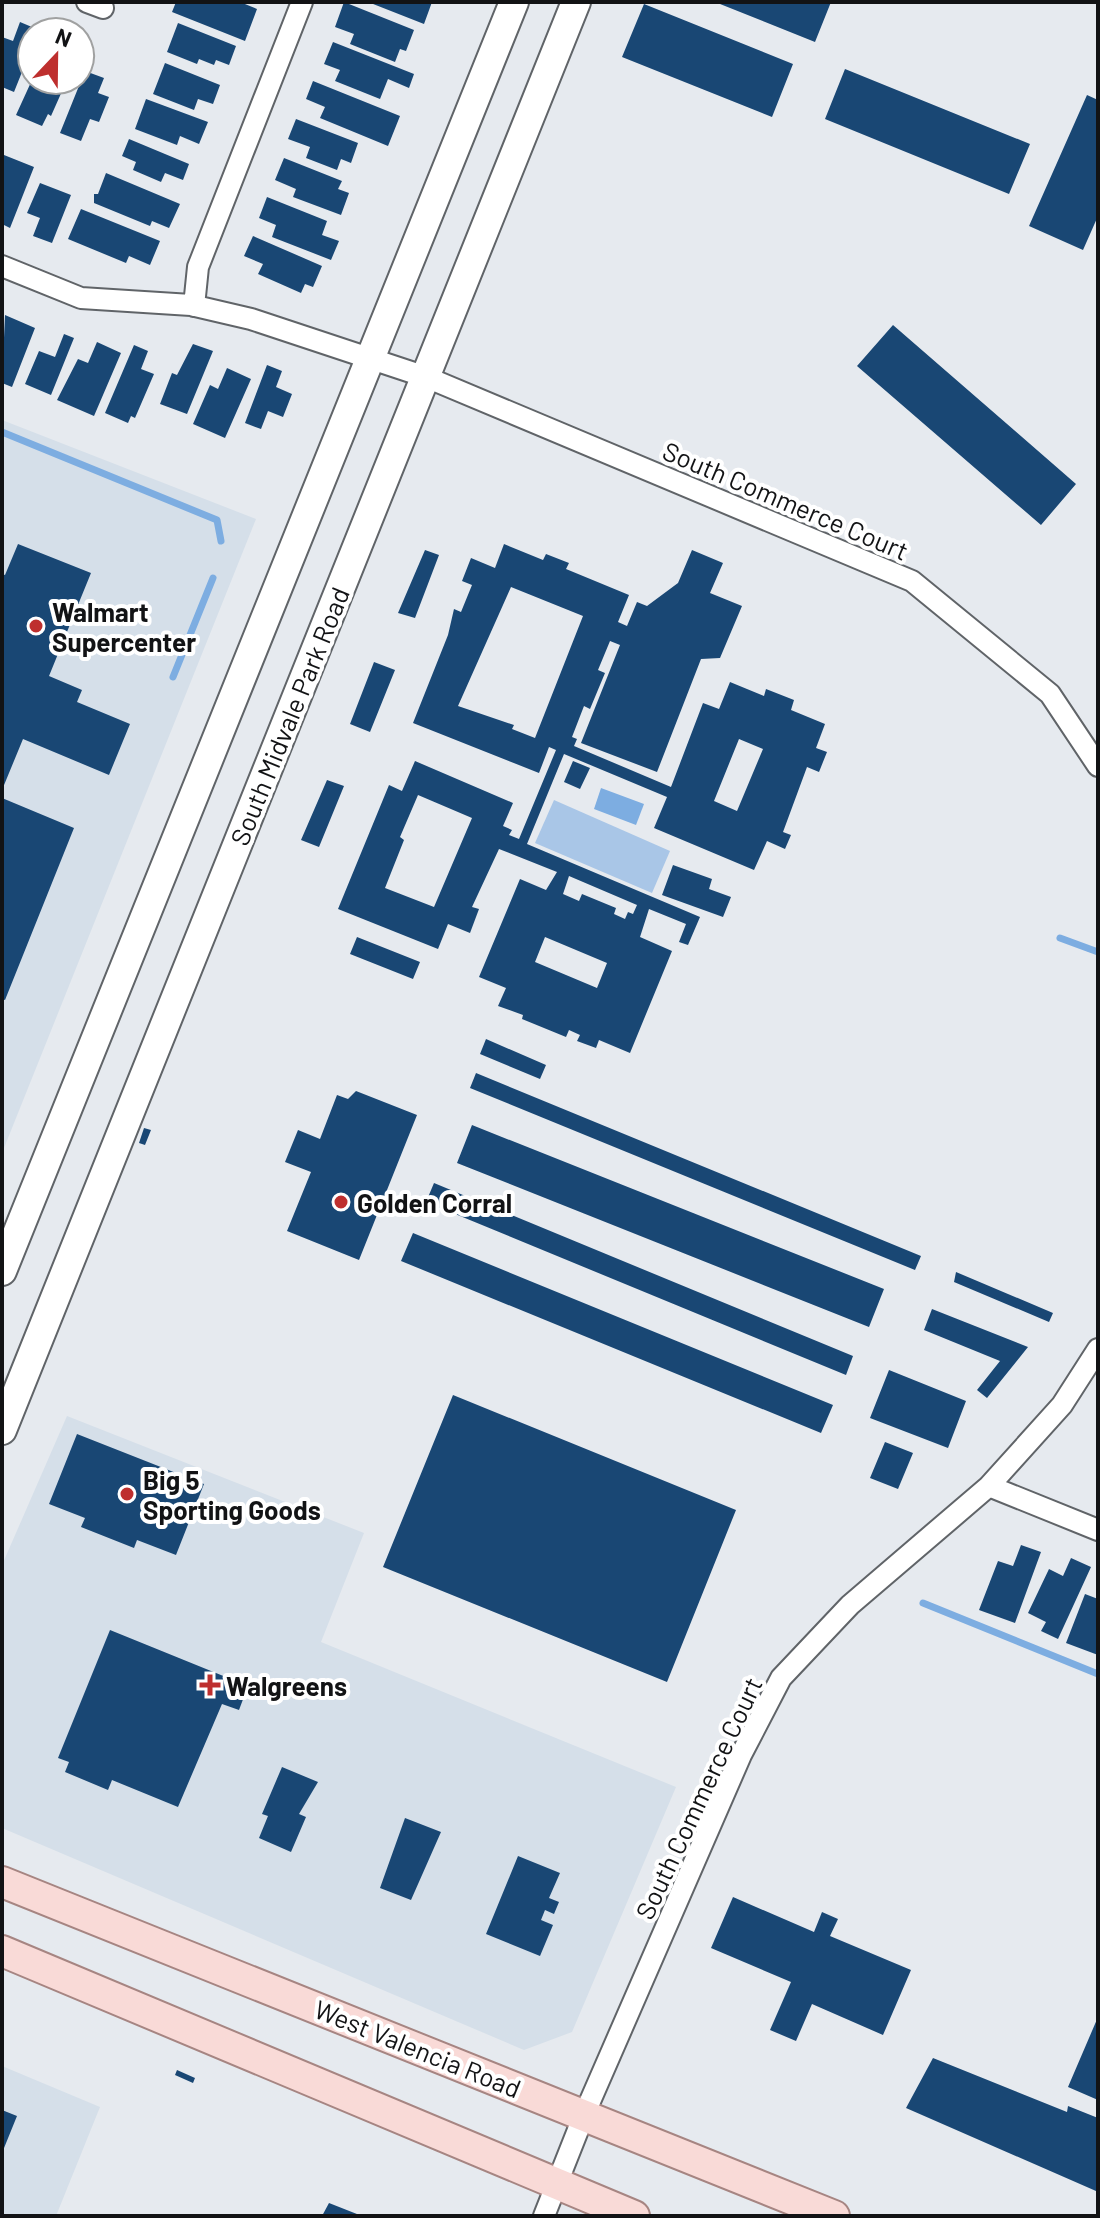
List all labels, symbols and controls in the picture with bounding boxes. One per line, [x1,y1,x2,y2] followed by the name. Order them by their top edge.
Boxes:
[16,16,96,96] north arrow
[52,22,76,51] text: N
[659,434,913,566] street label: South Commerce Court
[223,582,355,850] street label: South Midvale Park Road
[52,596,196,657] place label: Walmart Supercenter
[27,617,45,635] marker: Walmart Supercenter
[357,1187,512,1218] place label: Golden Corral
[332,1193,350,1211] marker: Golden Corral
[143,1464,321,1525] place label: Big 5 Sporting Goods
[118,1485,136,1503] marker: Big 5 Sporting Goods
[226,1670,347,1701] place label: Walgreens
[628,1672,768,1924] street label: South Commerce Court
[201,1676,219,1694] marker: Walgreens
[310,1993,526,2103] street label: West Valencia Road

